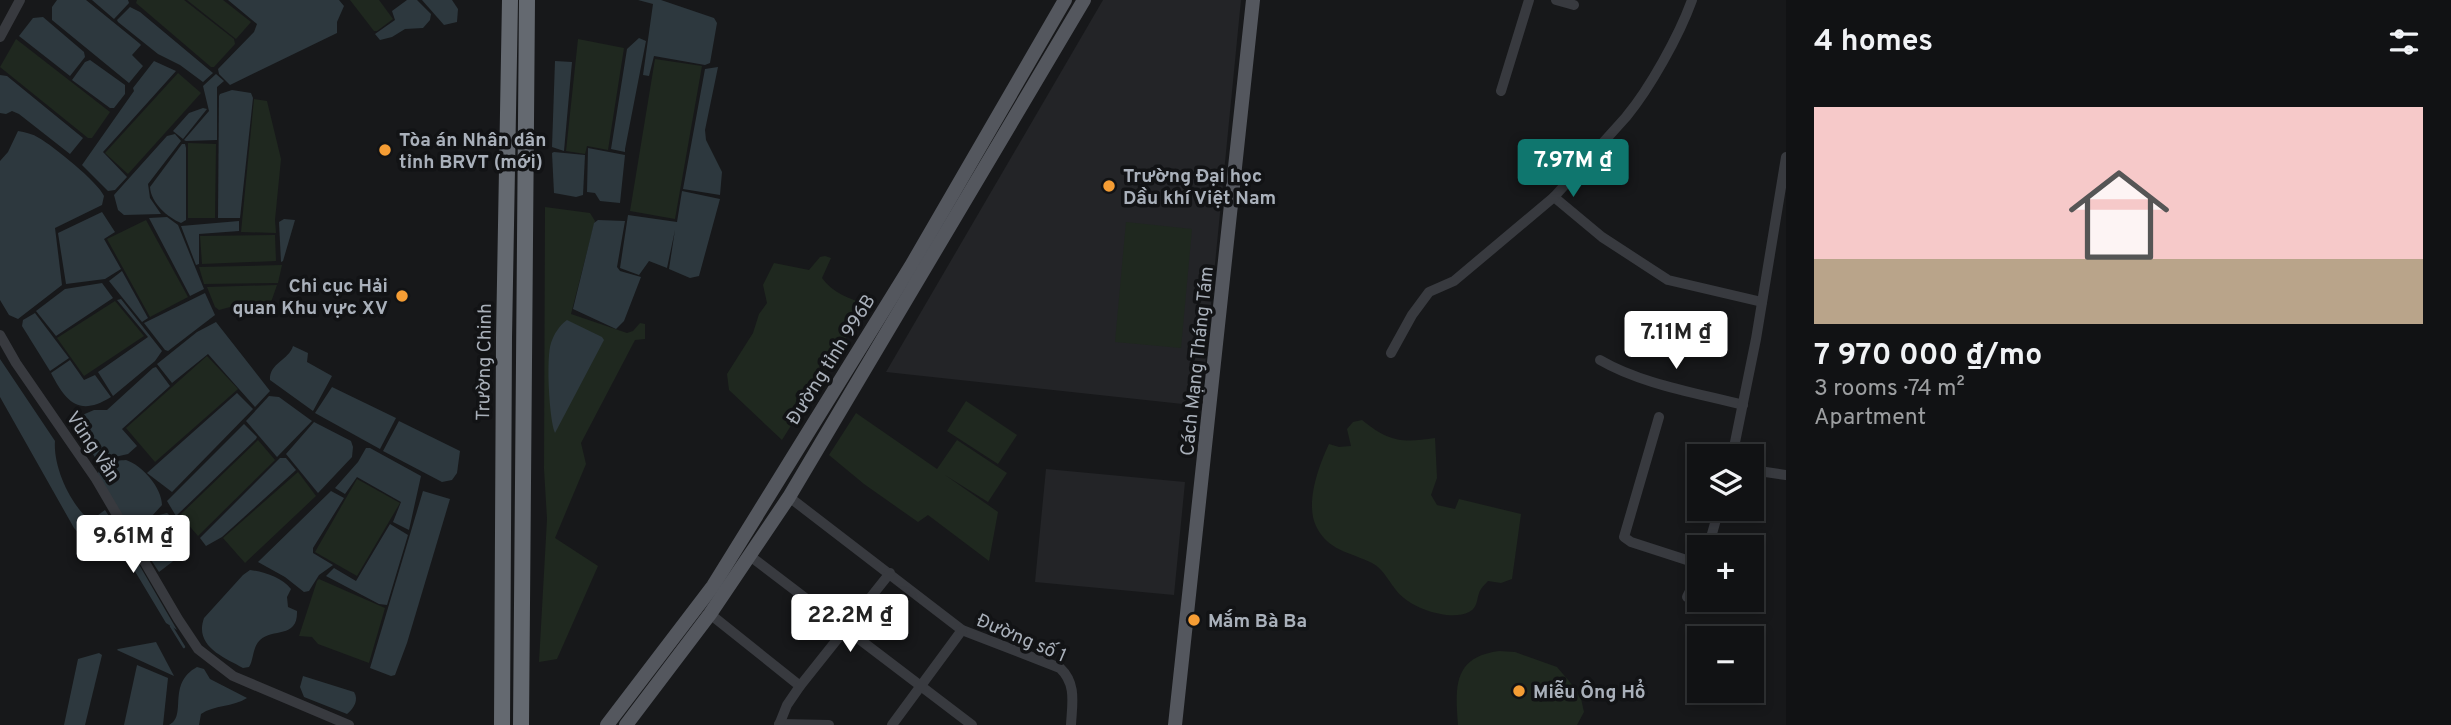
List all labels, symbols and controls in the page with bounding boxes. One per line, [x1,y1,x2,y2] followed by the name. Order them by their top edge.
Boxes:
[2385,23,2423,61] icon: filters
[1814,24,1933,61] text: 4 homes
[399,129,546,175] place label: Tòa án Nhân dân tỉnh BRVT (mới)
[1508,140,1638,199] pin: 7.97M ₫
[377,142,393,158] marker: Tòa án Nhân dân tỉnh BRVT (mới)
[1534,147,1612,176] text: 7.97M ₫
[2056,152,2182,278] icon: home
[1123,165,1276,211] place label: Trường Đại học Dầu khí Việt Nam
[1101,178,1117,194] marker: Trường Đại học Dầu khí Việt Nam
[1176,265,1220,457] street label: Cách Mạng Tháng Tám
[232,275,388,321] place label: Chi cục Hải quan Khu vực XV
[394,288,410,304] marker: Chi cục Hải quan Khu vực XV
[782,290,881,430] street label: Đường tỉnh 996B
[472,303,498,421] street label: Trường Chinh
[1611,312,1741,371] pin: 7.11M ₫
[1641,319,1712,348] text: 7.11M ₫
[1814,338,2042,375] text: 7 970 000 ₫/mo
[1814,375,1965,404] text: 3 rooms · 74 m²
[1814,404,1926,433] text: Apartment
[60,407,126,487] street label: Vũng Vằn
[1687,444,1764,703] map controls
[1687,444,1764,521] button: layers
[68,516,198,575] pin: 9.61M ₫
[93,523,173,552] text: 9.61M ₫
[1687,535,1764,612] button: +
[785,594,915,654] pin: 22.2M ₫
[807,602,893,631] text: 22.2M ₫
[972,609,1070,669] street label: Đường số 1
[1208,609,1307,634] place label: Mắm Bà Ba
[1186,612,1202,628] marker: Mắm Bà Ba
[1687,626,1764,703] button: −
[1533,678,1646,705] place label: Miễu Ông Hổ
[1511,683,1527,699] marker: Miễu Ông Hổ

